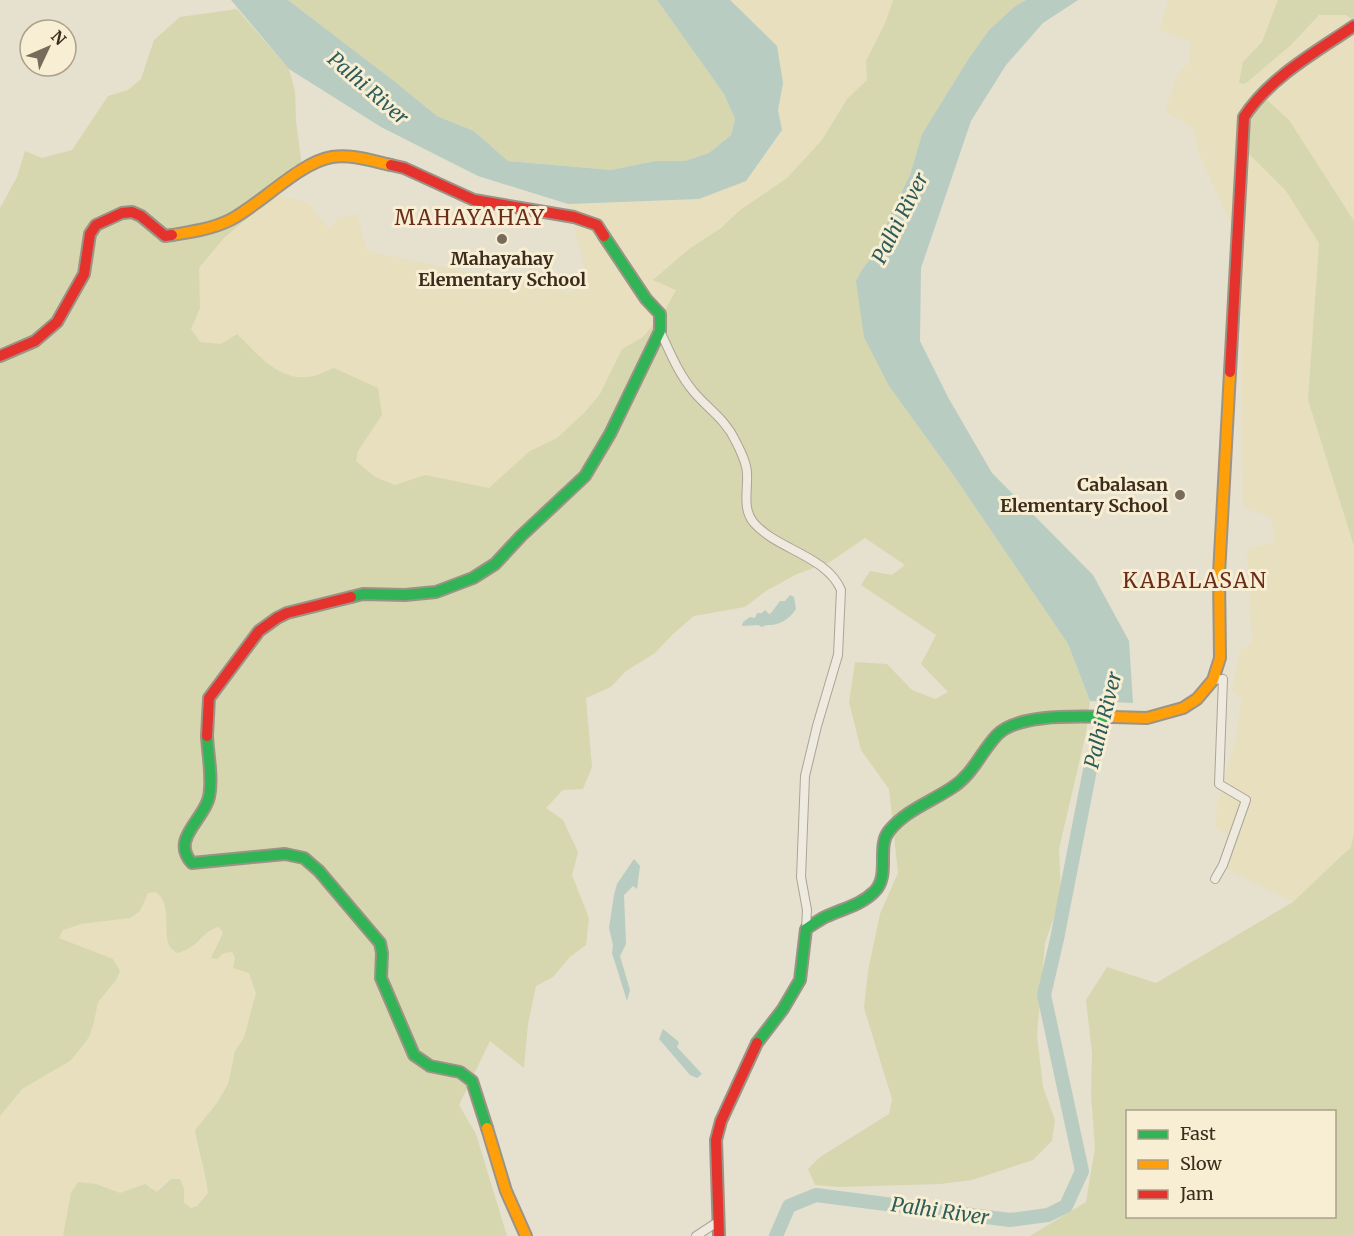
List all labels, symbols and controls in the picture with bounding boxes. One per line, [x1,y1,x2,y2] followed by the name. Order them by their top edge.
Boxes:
[18,18,78,78] north arrow
[47,26,71,49] text: N
[323,46,414,130] water label: Palhi River
[866,167,933,267] water label: Palhi River
[394,204,546,231] district label: MAHAYAHAY
[495,232,509,246] marker: Mahayahay Elementary School
[418,247,586,291] place label: Mahayahay Elementary School
[1000,473,1168,517] place label: Cabalasan Elementary School
[1173,488,1187,502] marker: Cabalasan Elementary School
[1123,567,1267,594] district label: KABALASAN
[1078,668,1127,771] water label: Palhi River
[1126,1110,1336,1218] legend
[1180,1122,1216,1145] text: Fast
[1180,1152,1223,1175] text: Slow
[1179,1182,1214,1205] text: Jam
[889,1191,992,1230] water label: Palhi River

